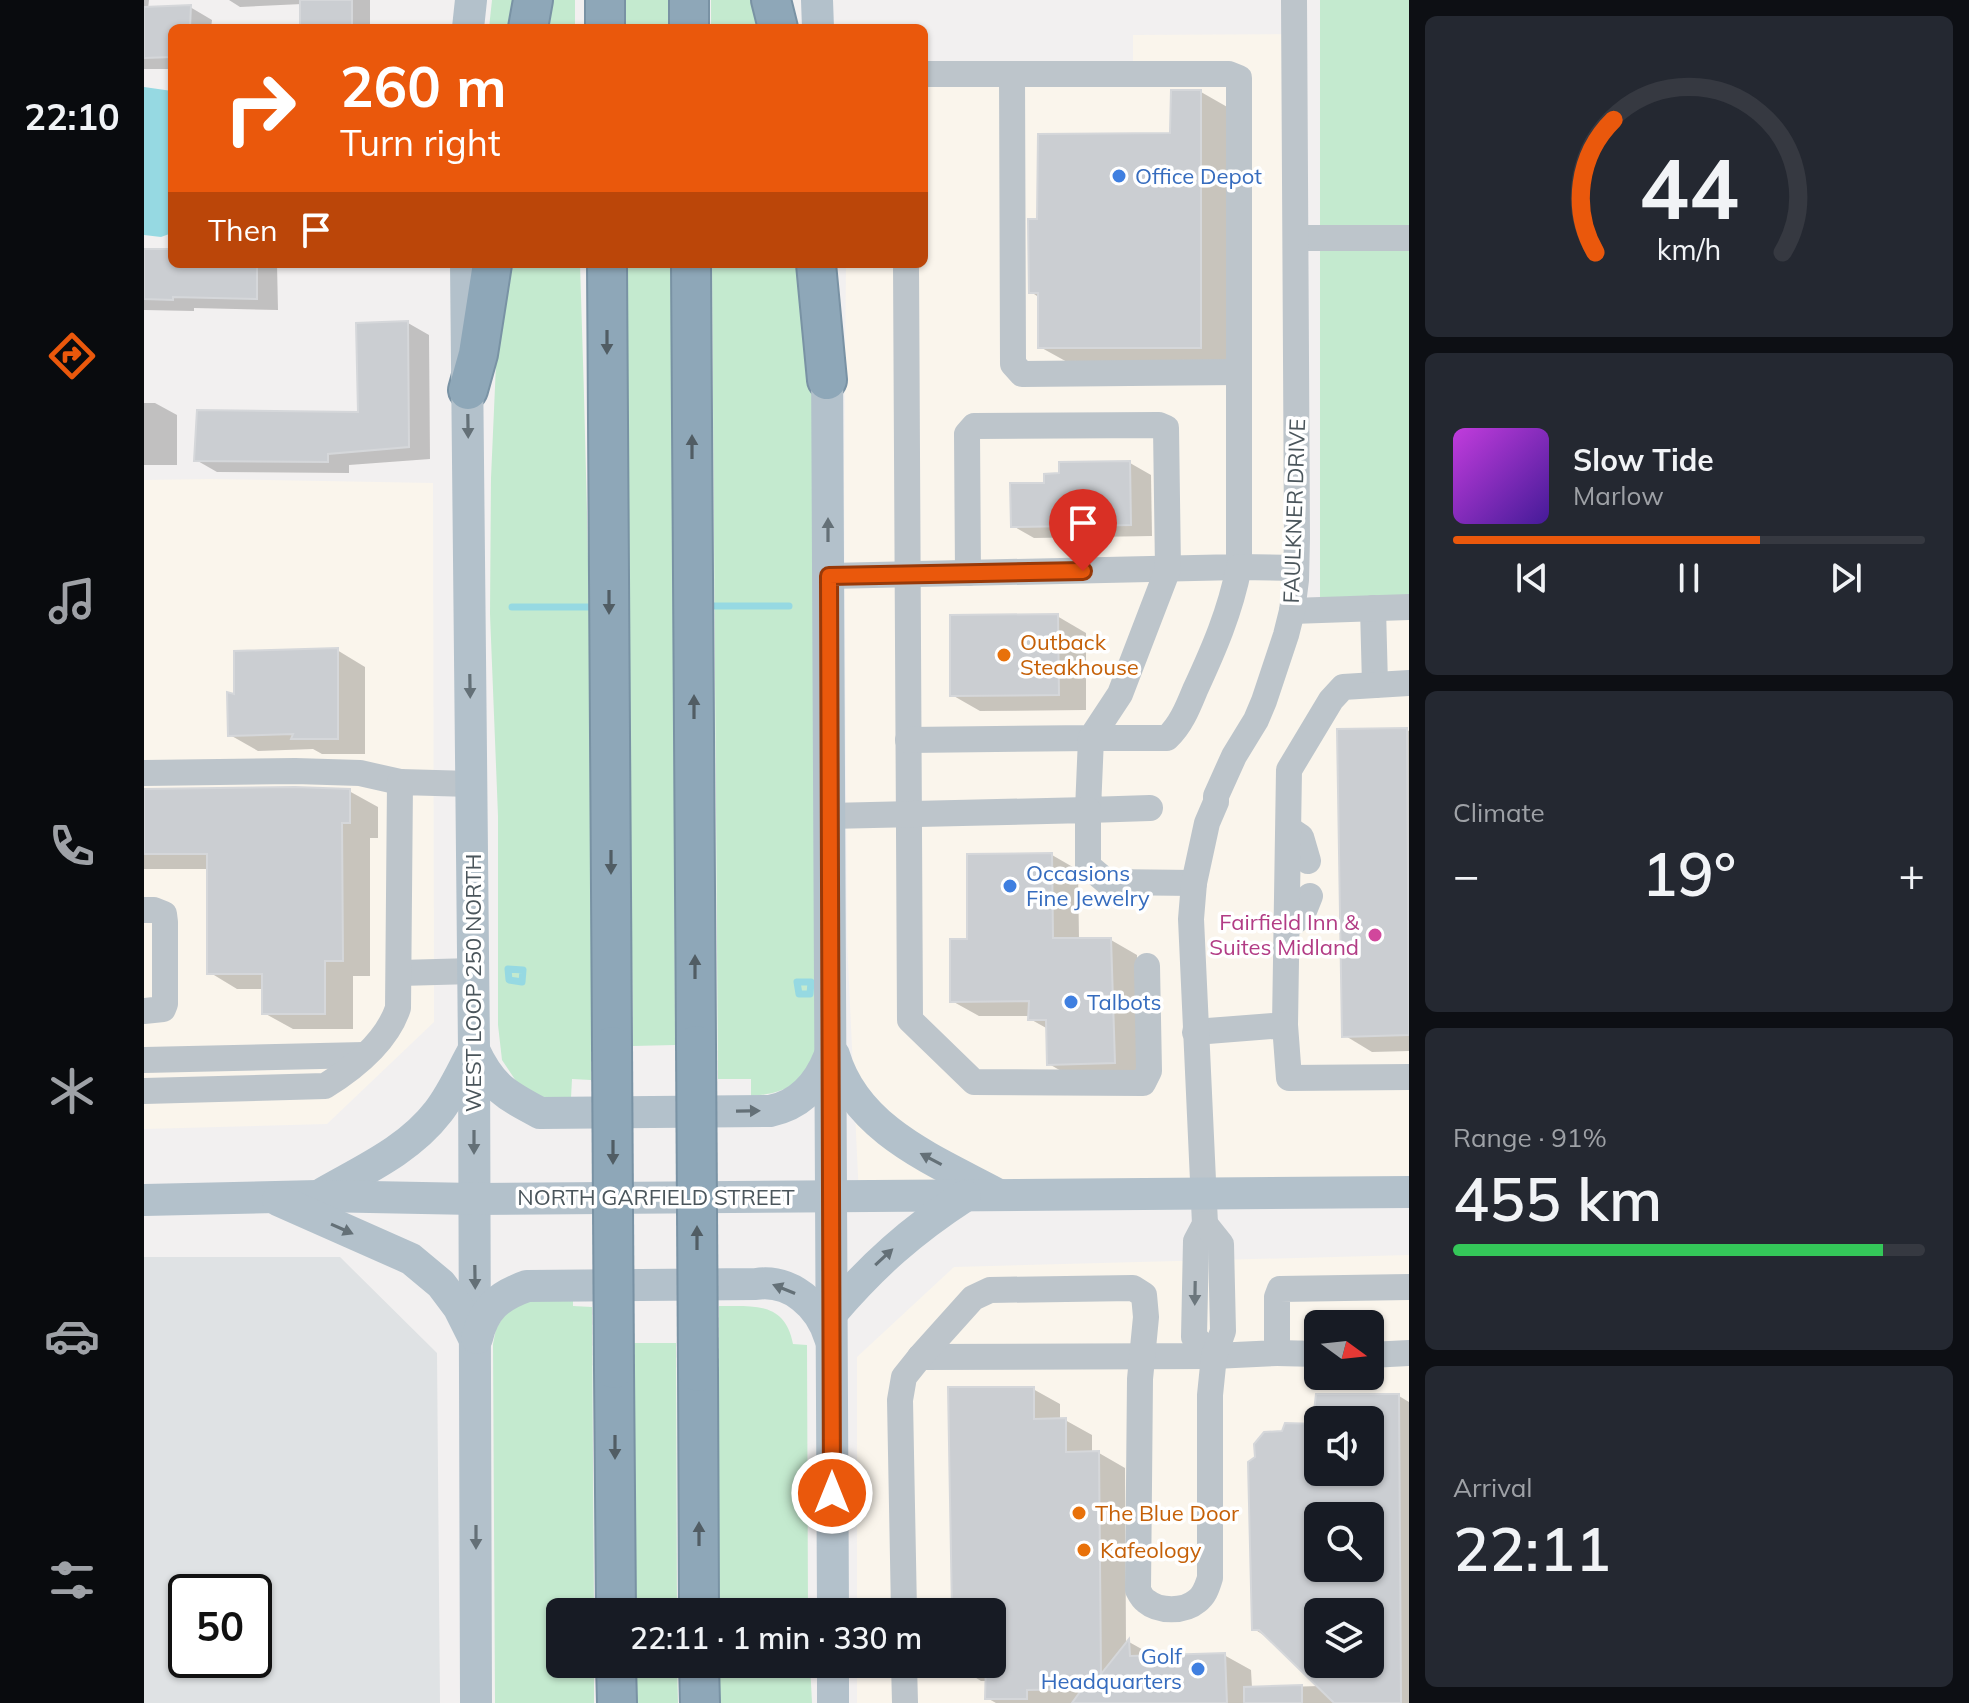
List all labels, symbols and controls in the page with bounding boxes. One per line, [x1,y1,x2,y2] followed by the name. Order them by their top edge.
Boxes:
[340,51,507,121] text: 260 m
[208,56,312,160] icon: right
[24,94,120,139] text: 22:10
[340,120,501,165] text: Turn right
[1639,134,1739,239] text: 44
[1135,162,1262,190] place label: Office Depot
[1110,167,1128,185] marker: Office Depot
[294,208,338,252] icon: arrive
[208,211,278,249] text: Then
[1657,231,1721,267] text: km/h
[44,328,100,384] icon: directions
[601,330,613,355] one-way arrow
[462,414,474,439] one-way arrow
[1277,418,1311,604] street label: FAULKNER DRIVE
[686,434,698,459] one-way arrow
[1573,441,1714,479] text: Slow Tide
[1573,479,1664,512] text: Marlow
[1049,489,1117,571] pin
[1061,501,1105,545] icon: arrive
[822,517,834,542] one-way arrow
[1510,556,1554,600] icon: previous
[1667,556,1711,600] icon: pause
[1824,556,1868,600] icon: next
[44,573,100,629] icon: music
[603,590,615,615] one-way arrow
[1020,628,1139,681] place label: Outback Steakhouse
[995,646,1013,664] marker: Outback Steakhouse
[464,674,477,699] one-way arrow
[687,694,700,719] one-way arrow
[1453,796,1545,829] text: Climate
[44,818,100,874] icon: phone
[1642,836,1736,911] text: 19°
[1453,847,1479,902] text: −
[1899,847,1925,902] text: +
[605,850,617,875] one-way arrow
[459,854,487,1112] street label: WEST LOOP 250 NORTH
[1026,859,1150,912] place label: Occasions Fine Jewelry
[1001,877,1019,895] marker: Occasions Fine Jewelry
[1209,908,1360,961] place label: Fairfield Inn & Suites Midland
[1366,926,1384,944] marker: Fairfield Inn & Suites Midland
[689,954,701,979] one-way arrow
[1087,988,1161,1016] place label: Talbots
[1062,993,1080,1011] marker: Talbots
[44,1063,100,1119] icon: climate
[736,1105,761,1117] one-way arrow
[1453,1121,1607,1154] text: Range · 91%
[468,1130,480,1155] one-way arrow
[606,1140,619,1165] one-way arrow
[920,1152,942,1166] one-way arrow
[1453,1161,1662,1236] text: 455 km
[517,1183,795,1211] street label: NORTH GARFIELD STREET
[331,1222,354,1236] one-way arrow
[691,1225,703,1250] one-way arrow
[874,1248,893,1267] one-way arrow
[469,1265,481,1290] one-way arrow
[1189,1281,1201,1306] one-way arrow
[772,1282,796,1295] one-way arrow
[44,1308,100,1364] icon: car
[1304,1310,1384,1390] north arrow
[1304,1310,1384,1678] map controls
[1304,1406,1384,1486] button: sound
[609,1435,621,1460] one-way arrow
[790,1451,874,1535] position arrow
[1453,1471,1533,1504] text: Arrival
[1095,1499,1239,1527] place label: The Blue Door
[1304,1502,1384,1582] button: search
[1070,1504,1088,1522] marker: The Blue Door
[1453,1511,1611,1586] text: 22:11
[693,1521,705,1546] one-way arrow
[470,1525,482,1550] one-way arrow
[1100,1536,1202,1564] place label: Kafeology
[1075,1541,1093,1559] marker: Kafeology
[44,1552,100,1608] icon: filters
[168,1574,272,1678] speed limit sign: 50
[1304,1598,1384,1678] button: layers
[630,1619,922,1657] text: 22:11 · 1 min · 330 m
[1041,1642,1183,1695] place label: Golf Headquarters
[1189,1660,1207,1678] marker: Golf Headquarters

